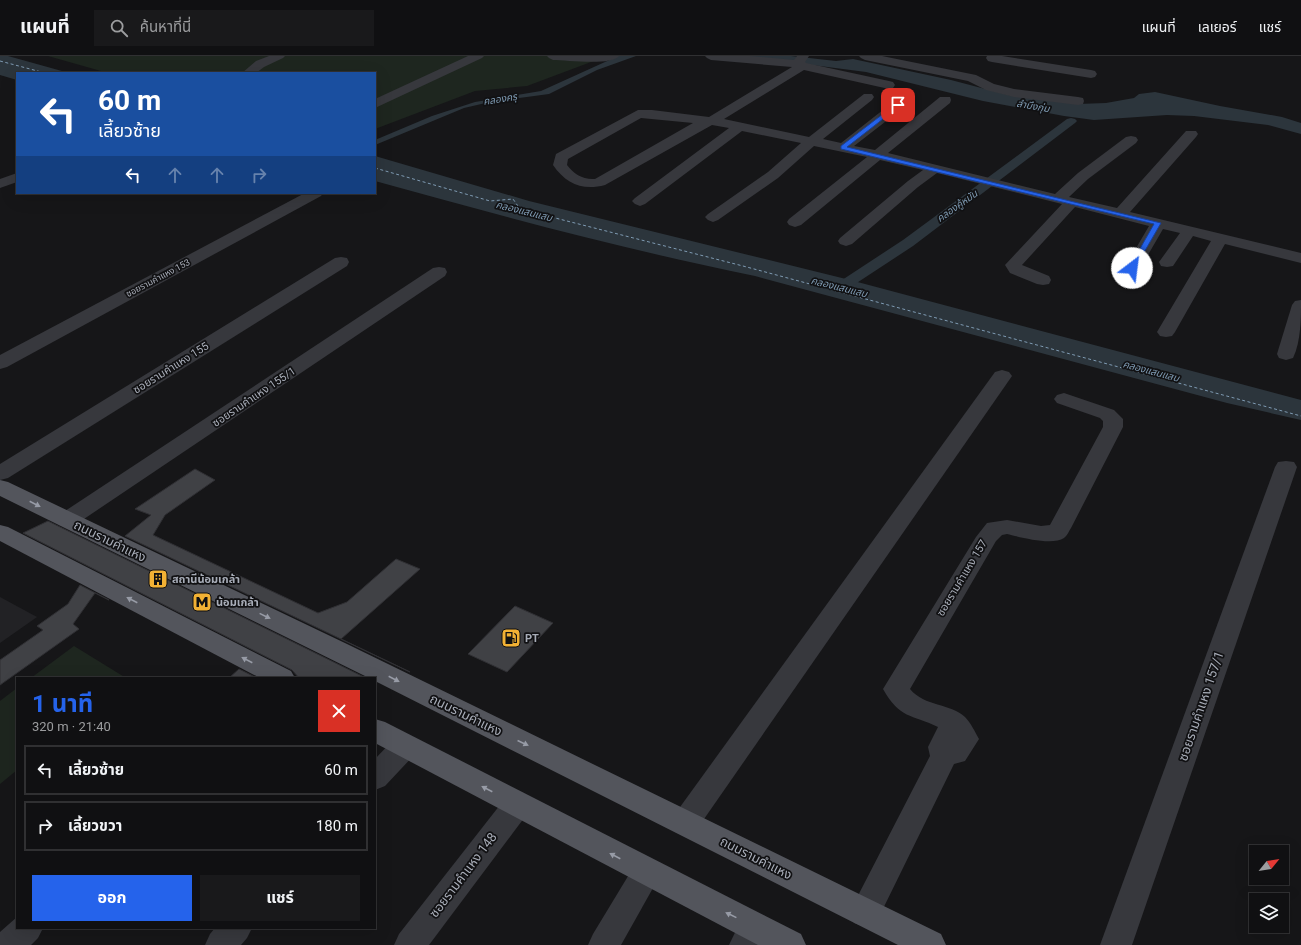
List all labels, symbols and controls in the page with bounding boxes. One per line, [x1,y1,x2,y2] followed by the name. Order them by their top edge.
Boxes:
[94,10,374,46] search box
[20,15,70,38] text: แผนที่
[108,17,130,39] icon: search
[140,18,191,36] text: ค้นหาที่นี่
[1142,19,1176,35] text: แผนที่
[1198,19,1237,35] text: เลเยอร์
[1259,19,1281,35] text: แชร์
[98,84,161,117] text: 60 m
[32,88,84,140] icon: left
[881,88,915,122] pin
[482,91,519,108] water label: คลองครุ
[887,94,909,116] icon: arrive
[1015,98,1051,115] water label: ลำบึงกุ่ม
[98,120,161,141] text: เลี้ยวซ้าย
[122,164,144,186] icon: left
[164,164,186,186] icon: ahead
[206,164,228,186] icon: ahead
[248,164,270,186] icon: right
[934,187,981,225] water label: คลองคู้หมัน
[495,199,554,224] water label: คลองแสนแสบ
[1111,247,1153,289] position arrow
[124,257,192,299] street label: ซอยรามคำแหง 153
[810,275,869,300] water label: คลองแสนแสบ
[131,340,211,396] street label: ซอยรามคำแหง 155
[1122,358,1181,384] water label: คลองแสนแสบ
[210,364,298,430] street label: ซอยรามคำแหง 155/1
[29,501,41,507] one-way arrow
[71,517,149,565] street label: ถนนรามคำแหง
[934,538,990,618] street label: ซอยรามคำแหง 157
[147,568,169,590] building icon: สถานีน้อมเกล้า
[172,573,240,586] place label: สถานีน้อมเกล้า
[191,591,213,613] metro station icon: น้อมเกล้า
[216,596,259,609] place label: น้อมเกล้า
[126,597,138,603] one-way arrow
[259,613,271,619] one-way arrow
[500,627,522,649] fuel station icon: PT
[525,632,539,645] place label: PT
[1175,649,1227,763] street label: ซอยรามคำแหง 157/1
[241,657,253,663] one-way arrow
[389,676,400,682] one-way arrow
[32,690,93,718] text: 1 นาที
[318,690,360,732] button: close
[427,691,505,739] street label: ถนนรามคำแหง
[32,719,111,734] text: 320 m · 21:40
[518,740,529,746] one-way arrow
[34,759,56,781] icon: left
[68,761,124,779] text: เลี้ยวซ้าย
[324,761,358,779] text: 60 m
[481,786,493,792] one-way arrow
[34,815,56,837] icon: right
[68,817,122,835] text: เลี้ยวขวา
[316,817,358,835] text: 180 m
[426,830,500,920] street label: ซอยรามคำแหง 148
[718,833,794,883] street label: ถนนรามคำแหง
[1249,845,1289,885] north arrow
[1249,845,1289,933] map controls
[609,852,621,859] one-way arrow
[32,875,192,921] button: ออก
[200,875,360,921] button: แชร์
[1249,893,1289,933] button: layers
[725,912,736,918] one-way arrow

